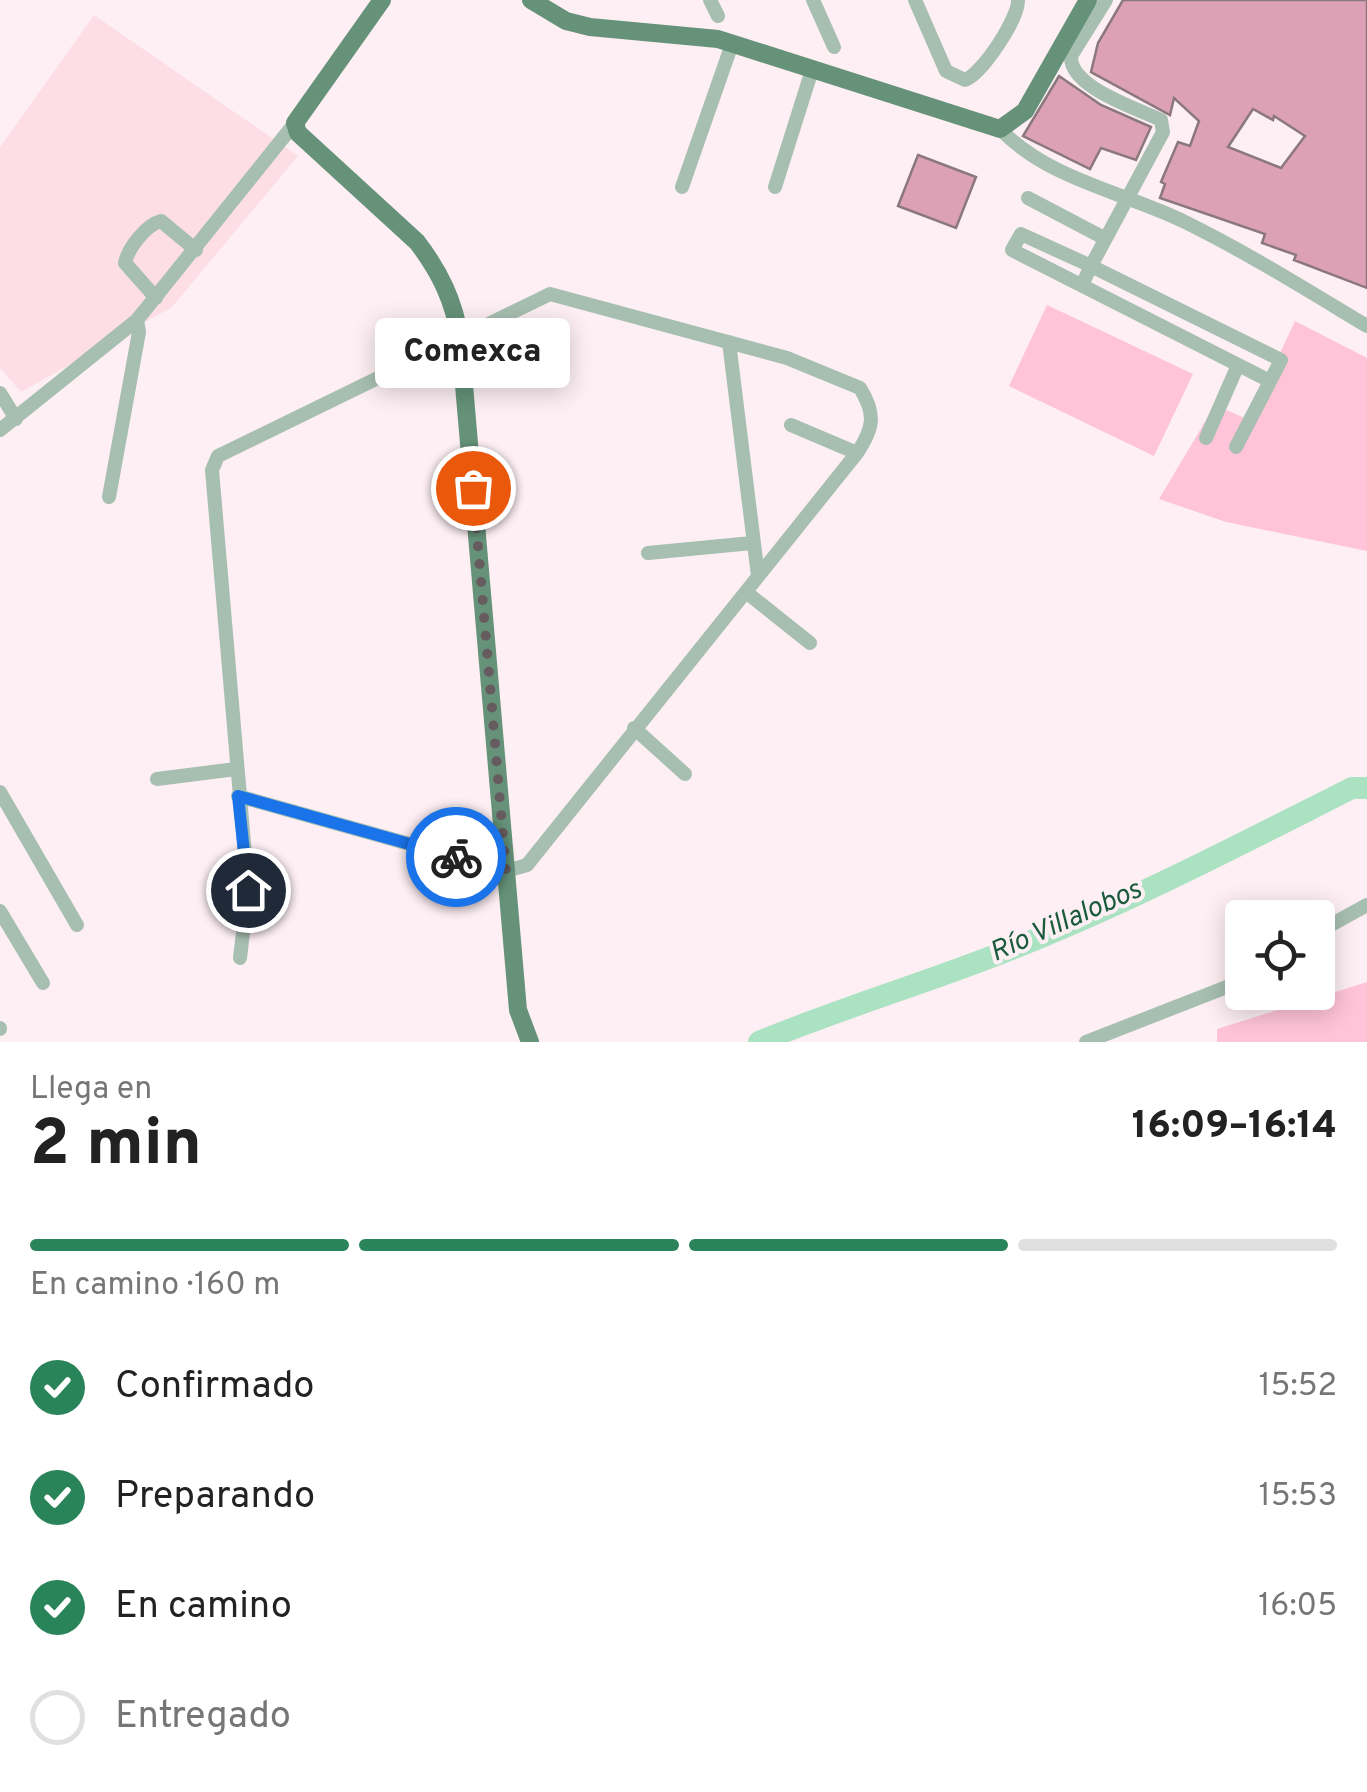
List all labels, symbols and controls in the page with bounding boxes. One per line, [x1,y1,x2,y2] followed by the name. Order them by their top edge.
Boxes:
[376,318,570,388] callout: Comexca
[404,333,541,373] text: Comexca
[431,446,516,531] pin
[446,461,501,516] icon: bag
[406,807,506,907] courier
[429,830,484,885] icon: bike
[206,848,291,933] pin
[221,863,276,918] icon: home
[984,872,1148,971] water label: Río Villalobos
[1225,900,1335,1010] map controls
[1225,900,1335,1010] button: locate
[30,1070,152,1110] text: Llega en
[1132,1103,1337,1152] text: 16:09–16:14
[30,1106,202,1188] text: 2 min
[30,1266,280,1306] text: En camino · 160 m
[30,1360,85,1415] icon: check
[115,1363,315,1412] text: Confirmado
[1259,1367,1337,1407] text: 15:52
[30,1470,85,1525] icon: check
[115,1473,315,1522] text: Preparando
[1259,1477,1337,1517] text: 15:53
[30,1580,85,1635] icon: check
[115,1583,292,1632] text: En camino
[1258,1587,1337,1627] text: 16:05
[115,1693,291,1742] text: Entregado

